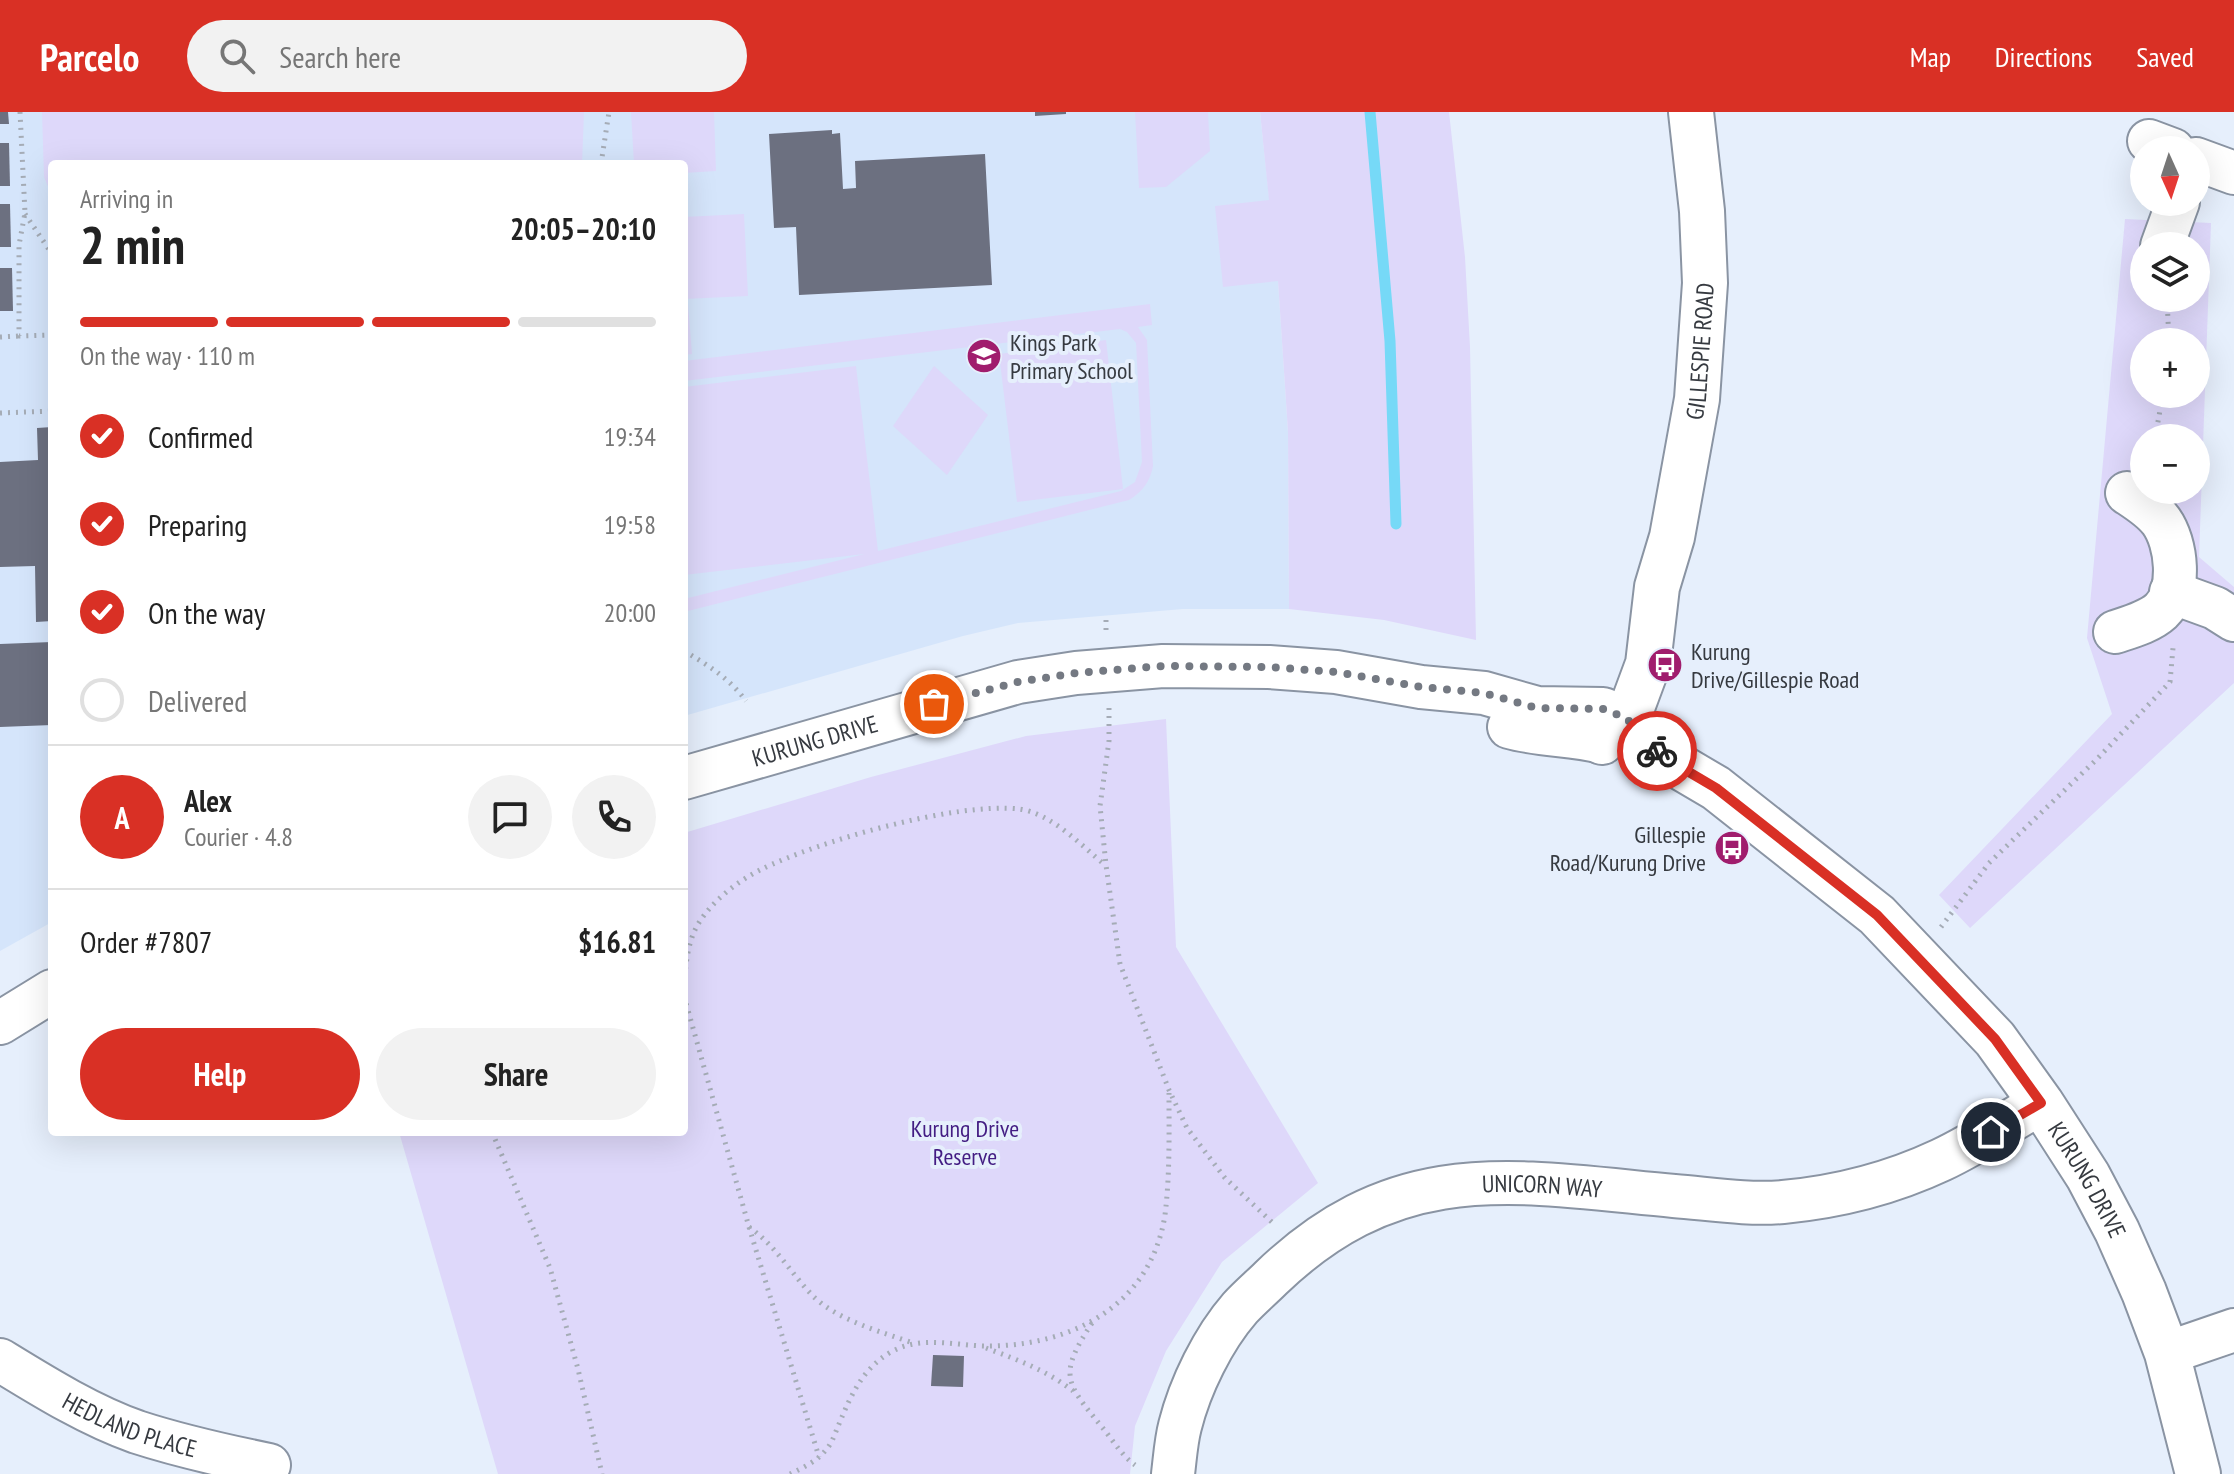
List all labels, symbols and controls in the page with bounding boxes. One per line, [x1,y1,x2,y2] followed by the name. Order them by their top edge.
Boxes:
[187,20,747,92] search box
[40,32,139,81] text: Parcelo
[215,34,259,78] icon: search
[279,37,401,76] text: Search here
[1910,38,1951,75] text: Map
[1995,38,2092,75] text: Directions
[2136,38,2194,75] text: Saved
[2130,136,2210,216] north arrow
[2130,136,2210,504] map controls
[80,182,173,215] text: Arriving in
[510,209,656,248] text: 20:05–20:10
[80,211,185,278] text: 2 min
[2130,232,2210,312] button: layers
[1678,282,1720,422] street label: GILLESPIE ROAD
[1010,327,1133,386] place label: Kings Park Primary School
[2130,328,2210,408] button: +
[965,337,1003,375] school or university icon: Kings Park Primary School
[80,339,255,372] text: On the way · 110 m
[80,414,124,458] icon: check
[148,417,253,456] text: Confirmed
[604,420,656,453] text: 19:34
[2130,424,2210,504] button: −
[80,502,124,546] icon: check
[148,505,247,544] text: Preparing
[604,508,656,541] text: 19:58
[80,590,124,634] icon: check
[148,593,265,632] text: On the way
[604,596,656,629] text: 20:00
[1691,636,1860,695] place label: Kurung Drive/Gillespie Road
[1646,646,1684,684] bus stop icon: Kurung Drive/Gillespie Road
[900,670,968,738] pin
[148,681,247,720] text: Delivered
[912,682,956,726] icon: bag
[748,708,881,773] street label: KURUNG DRIVE
[1617,711,1697,791] courier
[1635,729,1679,773] icon: bike
[468,775,552,859] button: chat
[572,775,656,859] button: phone
[184,781,232,820] text: Alex
[114,798,130,837] text: A
[1550,819,1706,878] place label: Gillespie Road/Kurung Drive
[184,820,293,853] text: Courier · 4.8
[1713,829,1751,867] bus stop icon: Gillespie Road/Kurung Drive
[80,922,212,961] text: Order #7807
[578,922,656,961] text: $16.81
[80,1028,360,1120] button: Help
[376,1028,656,1120] button: Share
[1957,1098,2025,1166] pin
[1969,1110,2013,1154] icon: home
[911,1113,1019,1172] park label: Kurung Drive Reserve
[2042,1116,2133,1242] street label: KURUNG DRIVE
[1481,1167,1604,1204] street label: UNICORN WAY
[58,1385,200,1464] street label: HEDLAND PLACE

